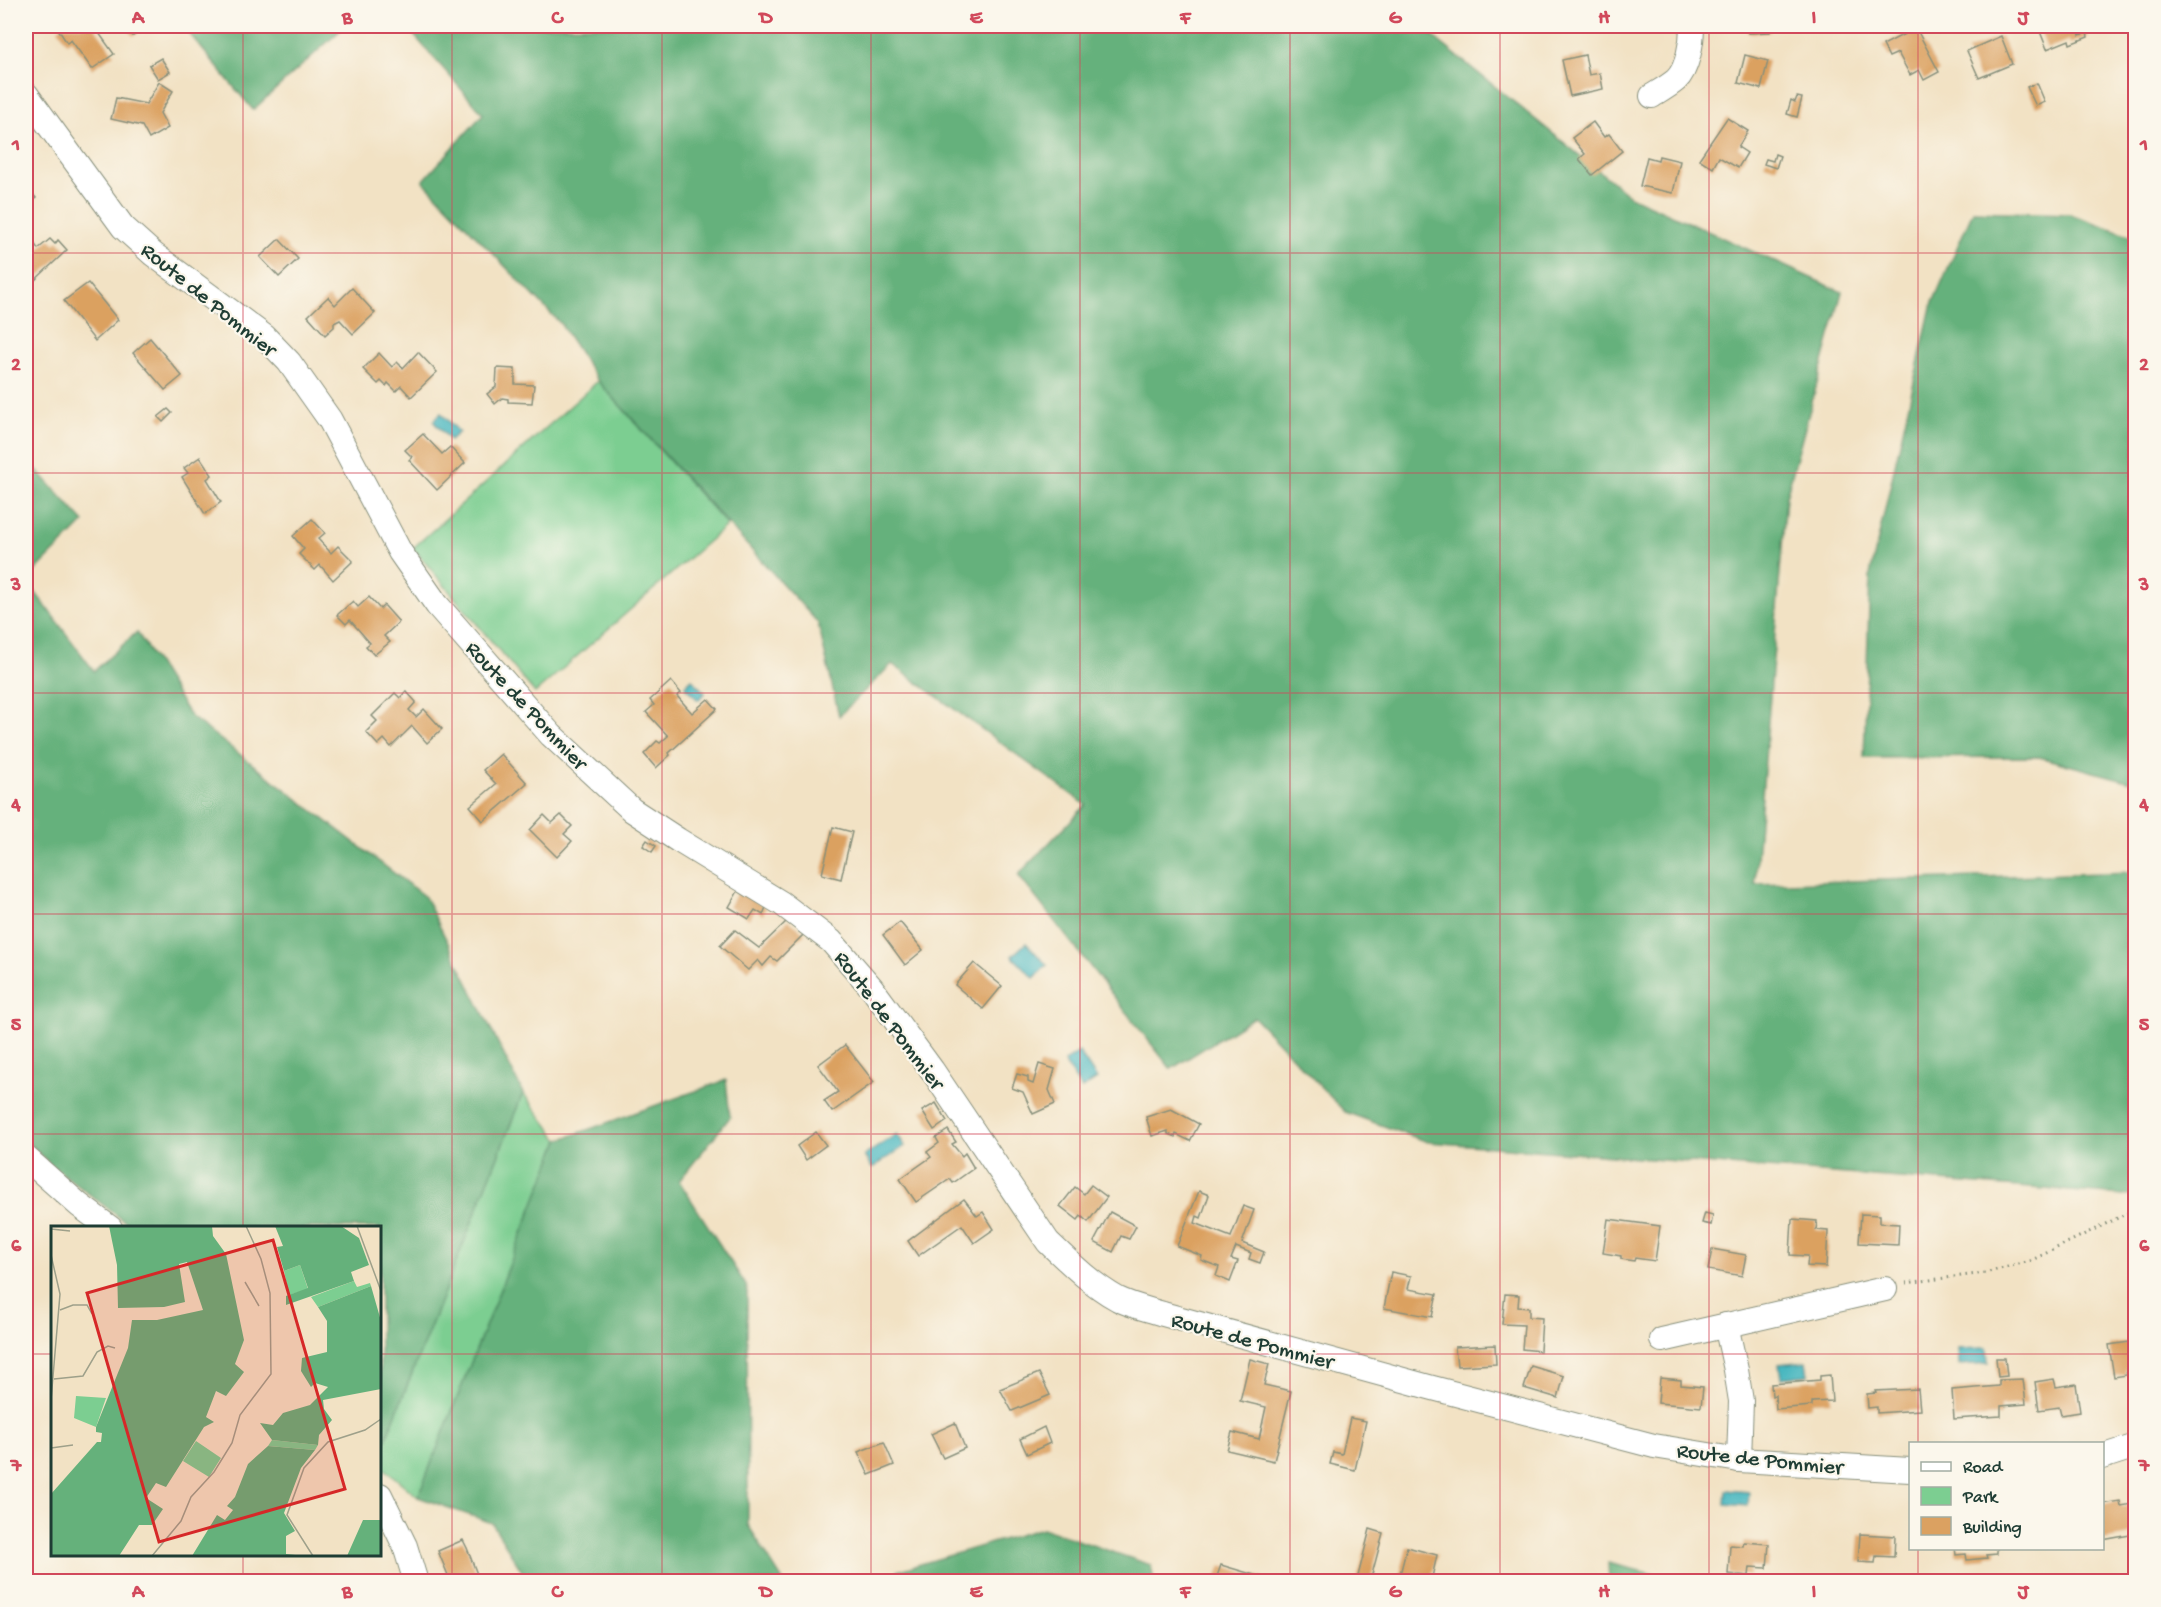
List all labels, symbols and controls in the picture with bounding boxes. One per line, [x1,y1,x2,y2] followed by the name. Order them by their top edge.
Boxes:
[131,8,146,31] text: A
[341,8,353,31] text: B
[551,8,565,31] text: C
[757,8,773,31] text: D
[970,8,984,31] text: E
[1179,8,1192,31] text: F
[1389,8,1403,31] text: G
[1598,8,1610,31] text: H
[1812,8,1817,31] text: I
[2017,8,2030,31] text: J
[11,135,20,158] text: 1
[2139,135,2148,158] text: 1
[134,238,282,365] street label: Route de Pommier
[11,355,21,378] text: 2
[2139,355,2149,378] text: 2
[10,575,21,598] text: 3
[2138,575,2149,598] text: 3
[459,637,593,778] street label: Route de Pommier
[10,795,21,818] text: 4
[2138,795,2149,818] text: 4
[827,947,950,1098] street label: Route de Pommier
[11,1015,22,1038] text: 5
[2139,1015,2150,1038] text: 5
[51,1226,381,1556] inset map
[11,1236,22,1259] text: 6
[2139,1236,2150,1259] text: 6
[1168,1309,1338,1378] street label: Route de Pommier
[1675,1439,1846,1483] street label: Route de Pommier
[1909,1442,2104,1550] legend
[10,1456,23,1479] text: 7
[2138,1456,2151,1479] text: 7
[1963,1458,2004,1479] text: Road
[1962,1488,1999,1509] text: Park
[1962,1518,2022,1539] text: Building
[131,1582,146,1605] text: A
[341,1582,353,1605] text: B
[551,1582,565,1605] text: C
[757,1582,773,1605] text: D
[970,1582,984,1605] text: E
[1179,1582,1192,1605] text: F
[1389,1582,1403,1605] text: G
[1598,1582,1610,1605] text: H
[1812,1582,1817,1605] text: I
[2017,1582,2030,1605] text: J

